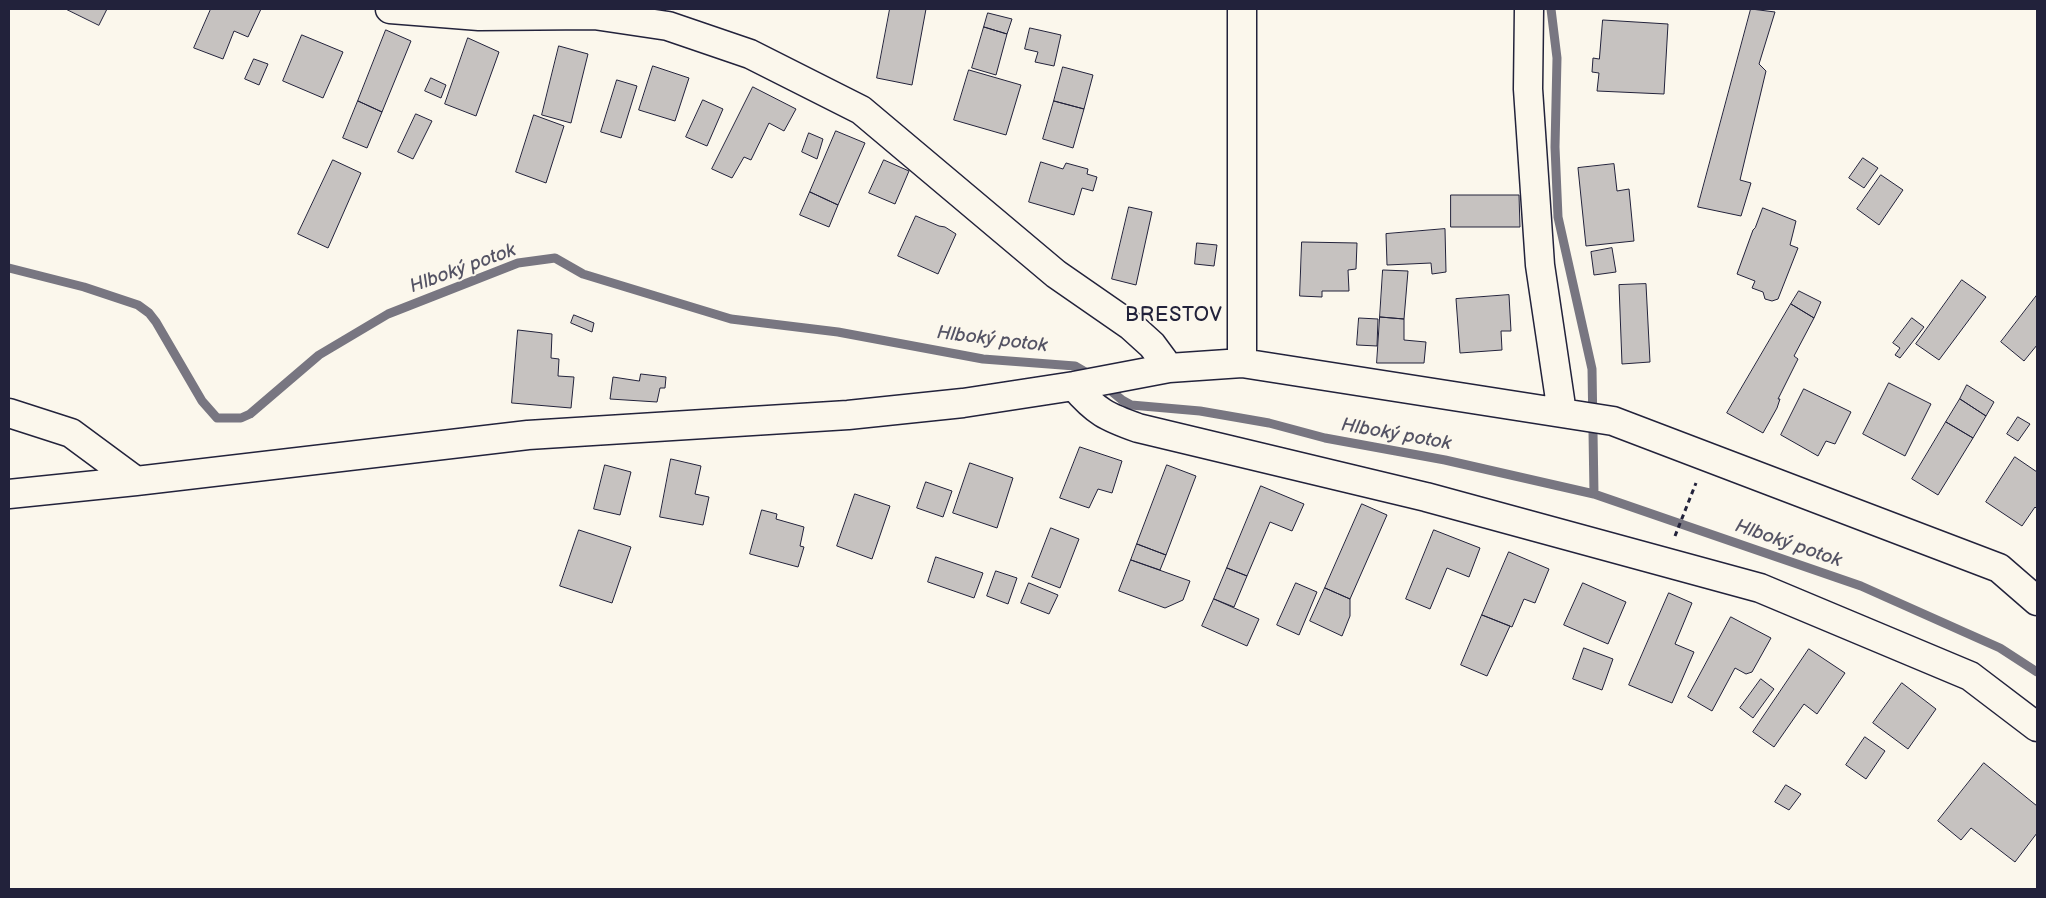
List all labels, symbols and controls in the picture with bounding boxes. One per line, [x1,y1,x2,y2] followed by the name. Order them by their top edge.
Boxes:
[407,239,519,299] water label: Hlboký potok
[1124,304,1224,328] district label: BRESTOV
[935,322,1049,358] water label: Hlboký potok
[1339,414,1453,456] water label: Hlboký potok
[1732,515,1844,573] water label: Hlboký potok

